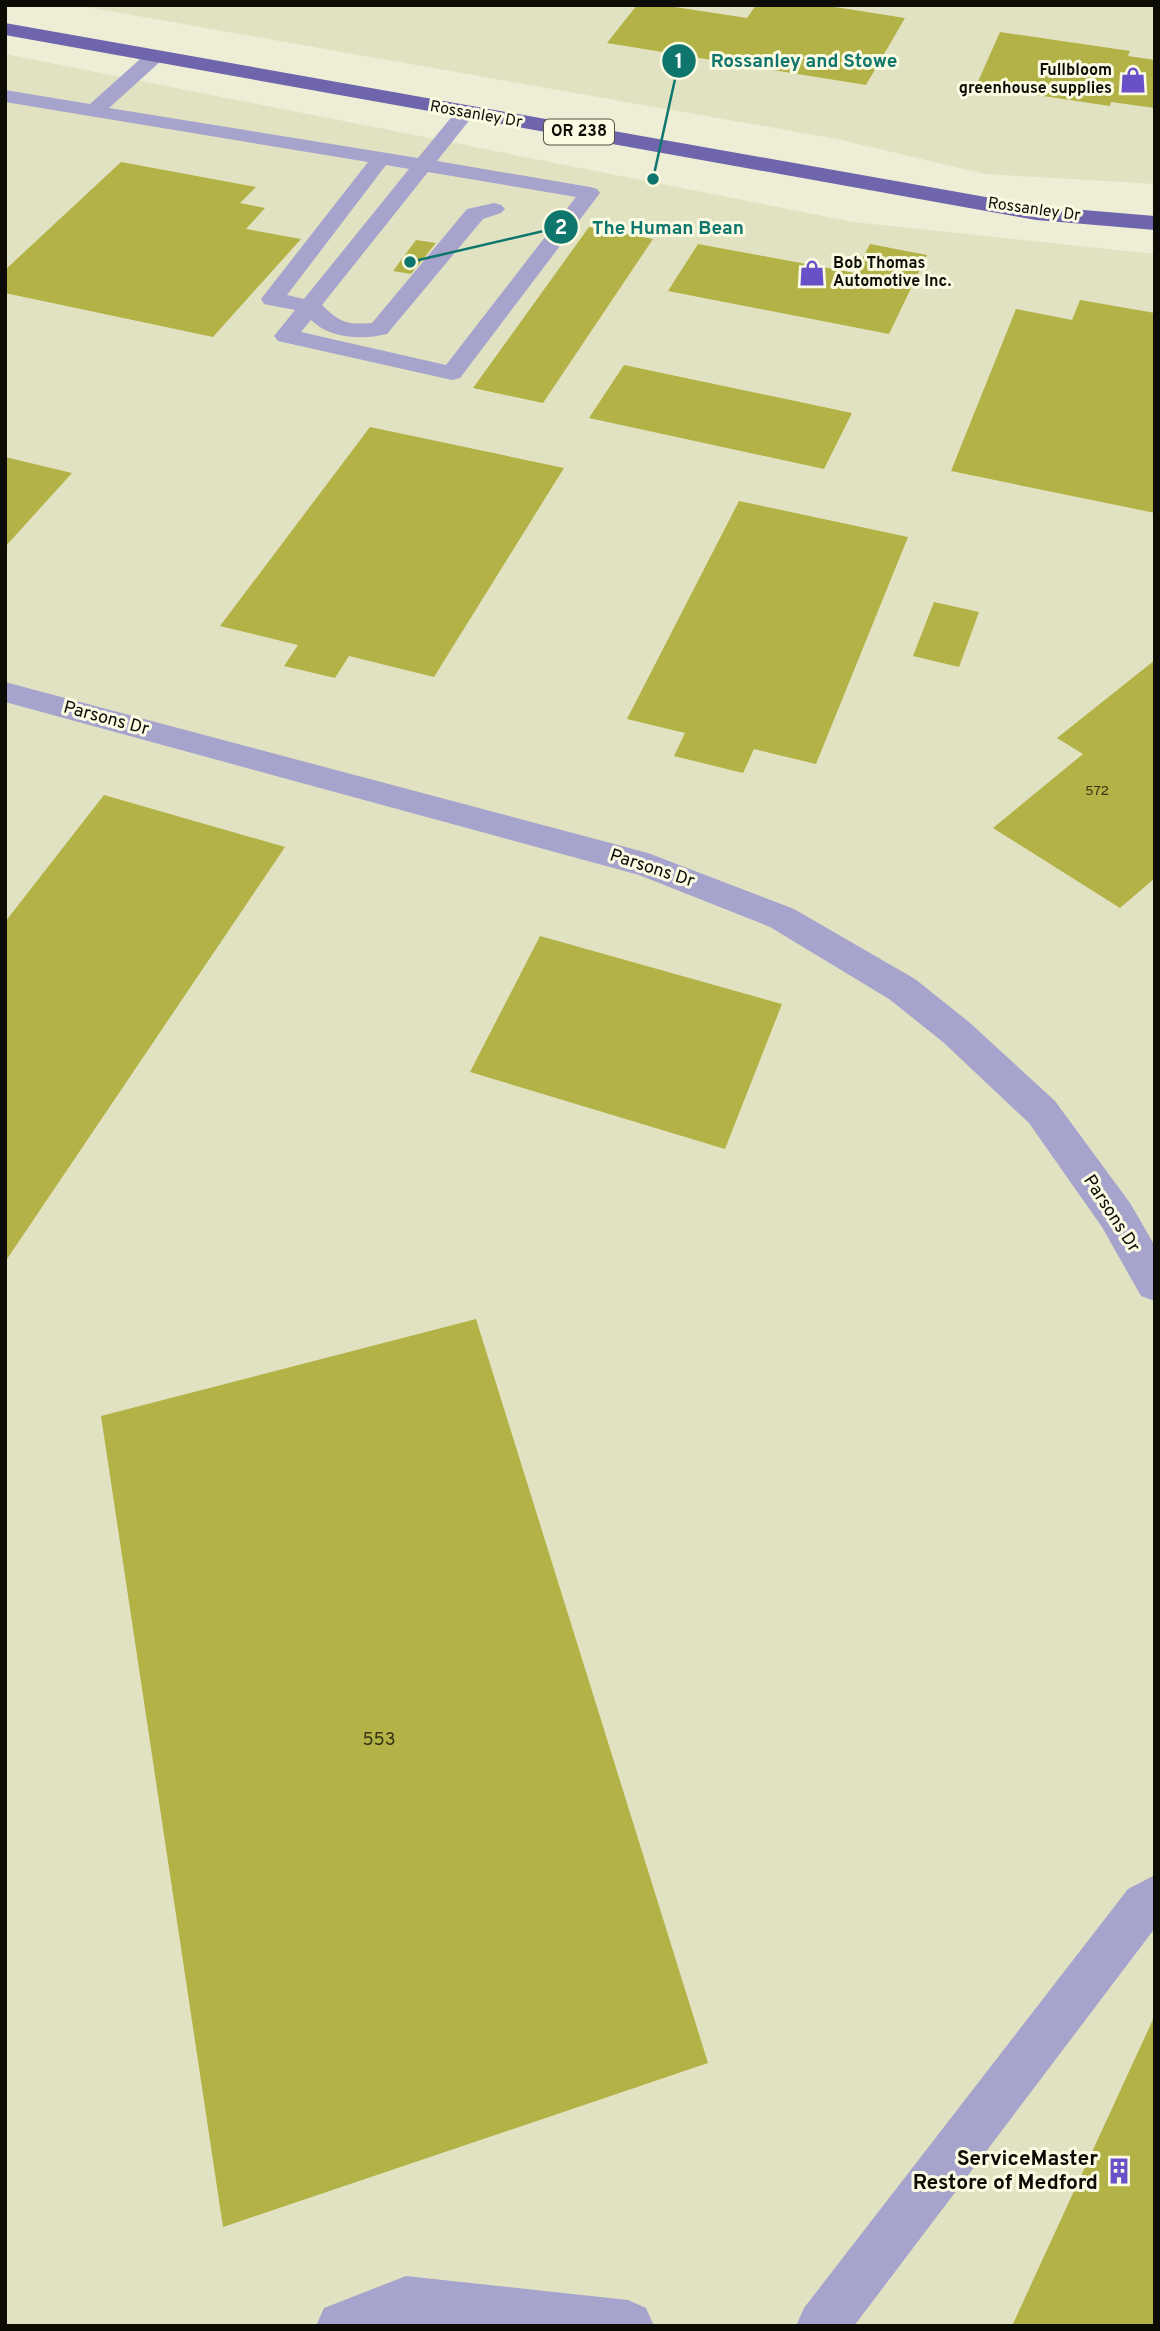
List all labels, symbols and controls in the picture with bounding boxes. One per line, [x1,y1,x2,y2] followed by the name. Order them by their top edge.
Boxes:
[662,41,911,81] callout: Rossanley and Stowe
[675,49,683,76] text: 1
[711,50,897,74] text: Rossanley and Stowe
[959,61,1112,99] place label: Fullbloom greenhouse supplies
[1118,65,1148,95] shop icon: Fullbloom greenhouse supplies
[428,97,524,133] street label: Rossanley Dr
[544,120,614,144] road number: OR 238
[986,194,1082,226] street label: Rossanley Dr
[543,207,758,247] callout: The Human Bean
[555,215,567,242] text: 2
[592,217,744,241] text: The Human Bean
[833,254,951,292] place label: Bob Thomas Automotive Inc.
[797,258,827,288] shop icon: Bob Thomas Automotive Inc.
[61,697,151,741] street label: Parsons Dr
[1085,783,1109,800] house number: 572
[607,844,697,894] street label: Parsons Dr
[1077,1171,1145,1257] street label: Parsons Dr
[362,1729,396,1752] house number: 553
[913,2146,1098,2197] place label: ServiceMaster Restore of Medford
[1104,2156,1134,2186] building icon: ServiceMaster Restore of Medford

